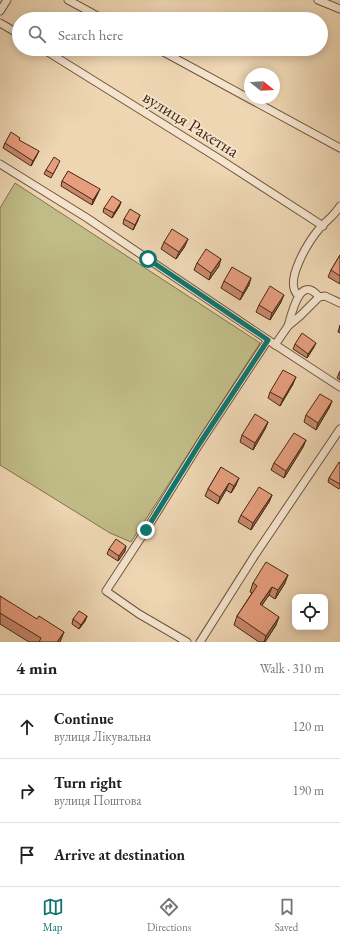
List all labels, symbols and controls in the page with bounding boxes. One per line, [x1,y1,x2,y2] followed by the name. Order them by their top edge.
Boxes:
[12,12,328,56] search box
[26,23,48,45] icon: search
[58,25,123,44] text: Search here
[244,68,280,104] north arrow
[139,85,244,163] street label: вулиця Ракетна
[139,250,157,268] route start
[137,521,155,539] route end
[292,594,328,630] map controls
[292,594,328,630] button: locate
[16,657,57,679] text: 4 min
[260,660,324,677] text: Walk · 310 m
[54,709,114,728] text: Continue
[16,716,38,738] icon: ahead
[293,718,324,735] text: 120 m
[54,728,151,745] text: вулиця Лікувальна
[54,773,122,792] text: Turn right
[16,780,38,802] icon: right
[293,782,324,799] text: 190 m
[54,792,142,809] text: вулиця Поштова
[16,844,38,866] icon: arrive
[54,845,185,864] text: Arrive at destination
[42,896,64,934] tab: Map
[147,896,191,934] tab: Directions
[275,896,298,934] tab: Saved

